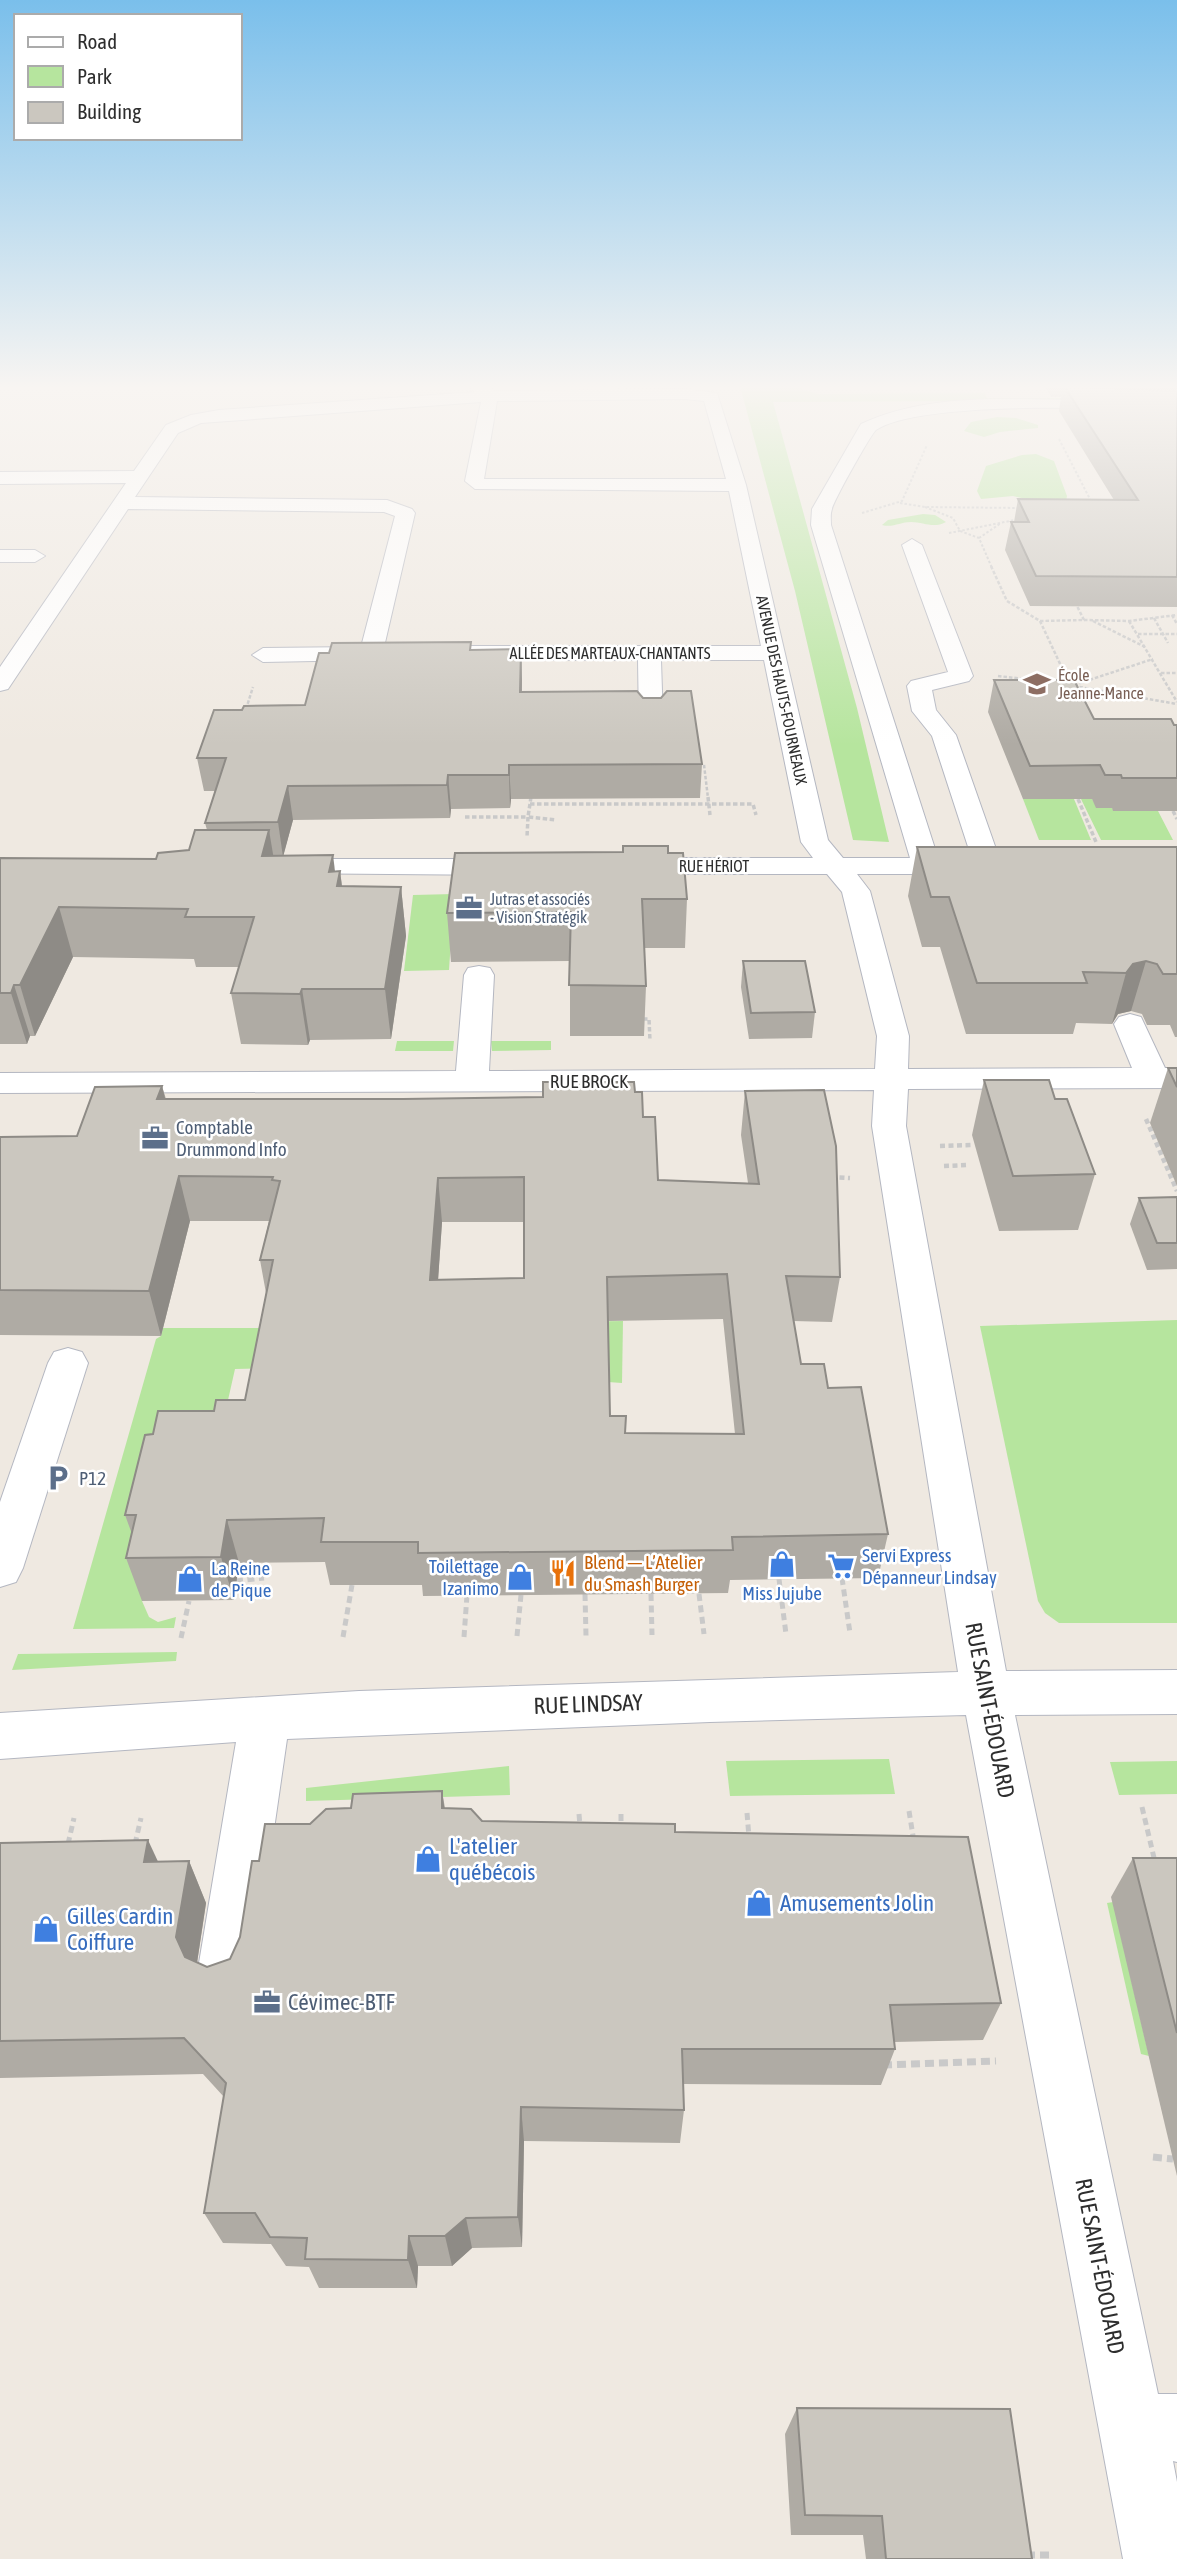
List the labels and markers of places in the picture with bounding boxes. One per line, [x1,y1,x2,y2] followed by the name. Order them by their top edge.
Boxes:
[1058,666,1144,702] place label: École Jeanne-Mance
[1022,669,1052,699] school or university icon: École Jeanne-Mance
[490,890,590,927] place label: Jutras et associés - Vision Stratégik
[454,893,484,923] office icon: Jutras et associés - Vision Stratégik
[176,1116,287,1160] place label: Comptable Drummond Info
[140,1123,170,1153] office icon: Comptable Drummond Info
[43,1463,73,1493] parking icon: P12
[79,1467,106,1489] place label: P12
[862,1544,997,1588] place label: Servi Express Dépanneur Lindsay
[767,1549,797,1579] shop icon: Miss Jujube
[584,1551,703,1595] place label: Blend — L’Atelier du Smash Burger
[826,1551,856,1581] supermarket icon: Servi Express Dépanneur Lindsay
[429,1555,499,1599] place label: Toilettage Izanimo
[211,1557,271,1601] place label: La Reine de Pique
[548,1558,578,1588] restaurant icon: Blend — L’Atelier du Smash Burger
[505,1562,535,1592] shop icon: Toilettage Izanimo
[175,1564,205,1594] shop icon: La Reine de Pique
[742,1582,822,1604] place label: Miss Jujube
[449,1833,535,1885] place label: L'atelier québécois
[413,1844,443,1874] shop icon: L'atelier québécois
[744,1888,774,1918] shop icon: Amusements Jolin
[780,1890,934,1916] place label: Amusements Jolin
[67,1903,173,1955] place label: Gilles Cardin Coiffure
[31,1914,61,1944] shop icon: Gilles Cardin Coiffure
[252,1987,282,2017] office icon: Cévimec-BTF
[288,1989,395,2015] place label: Cévimec-BTF

